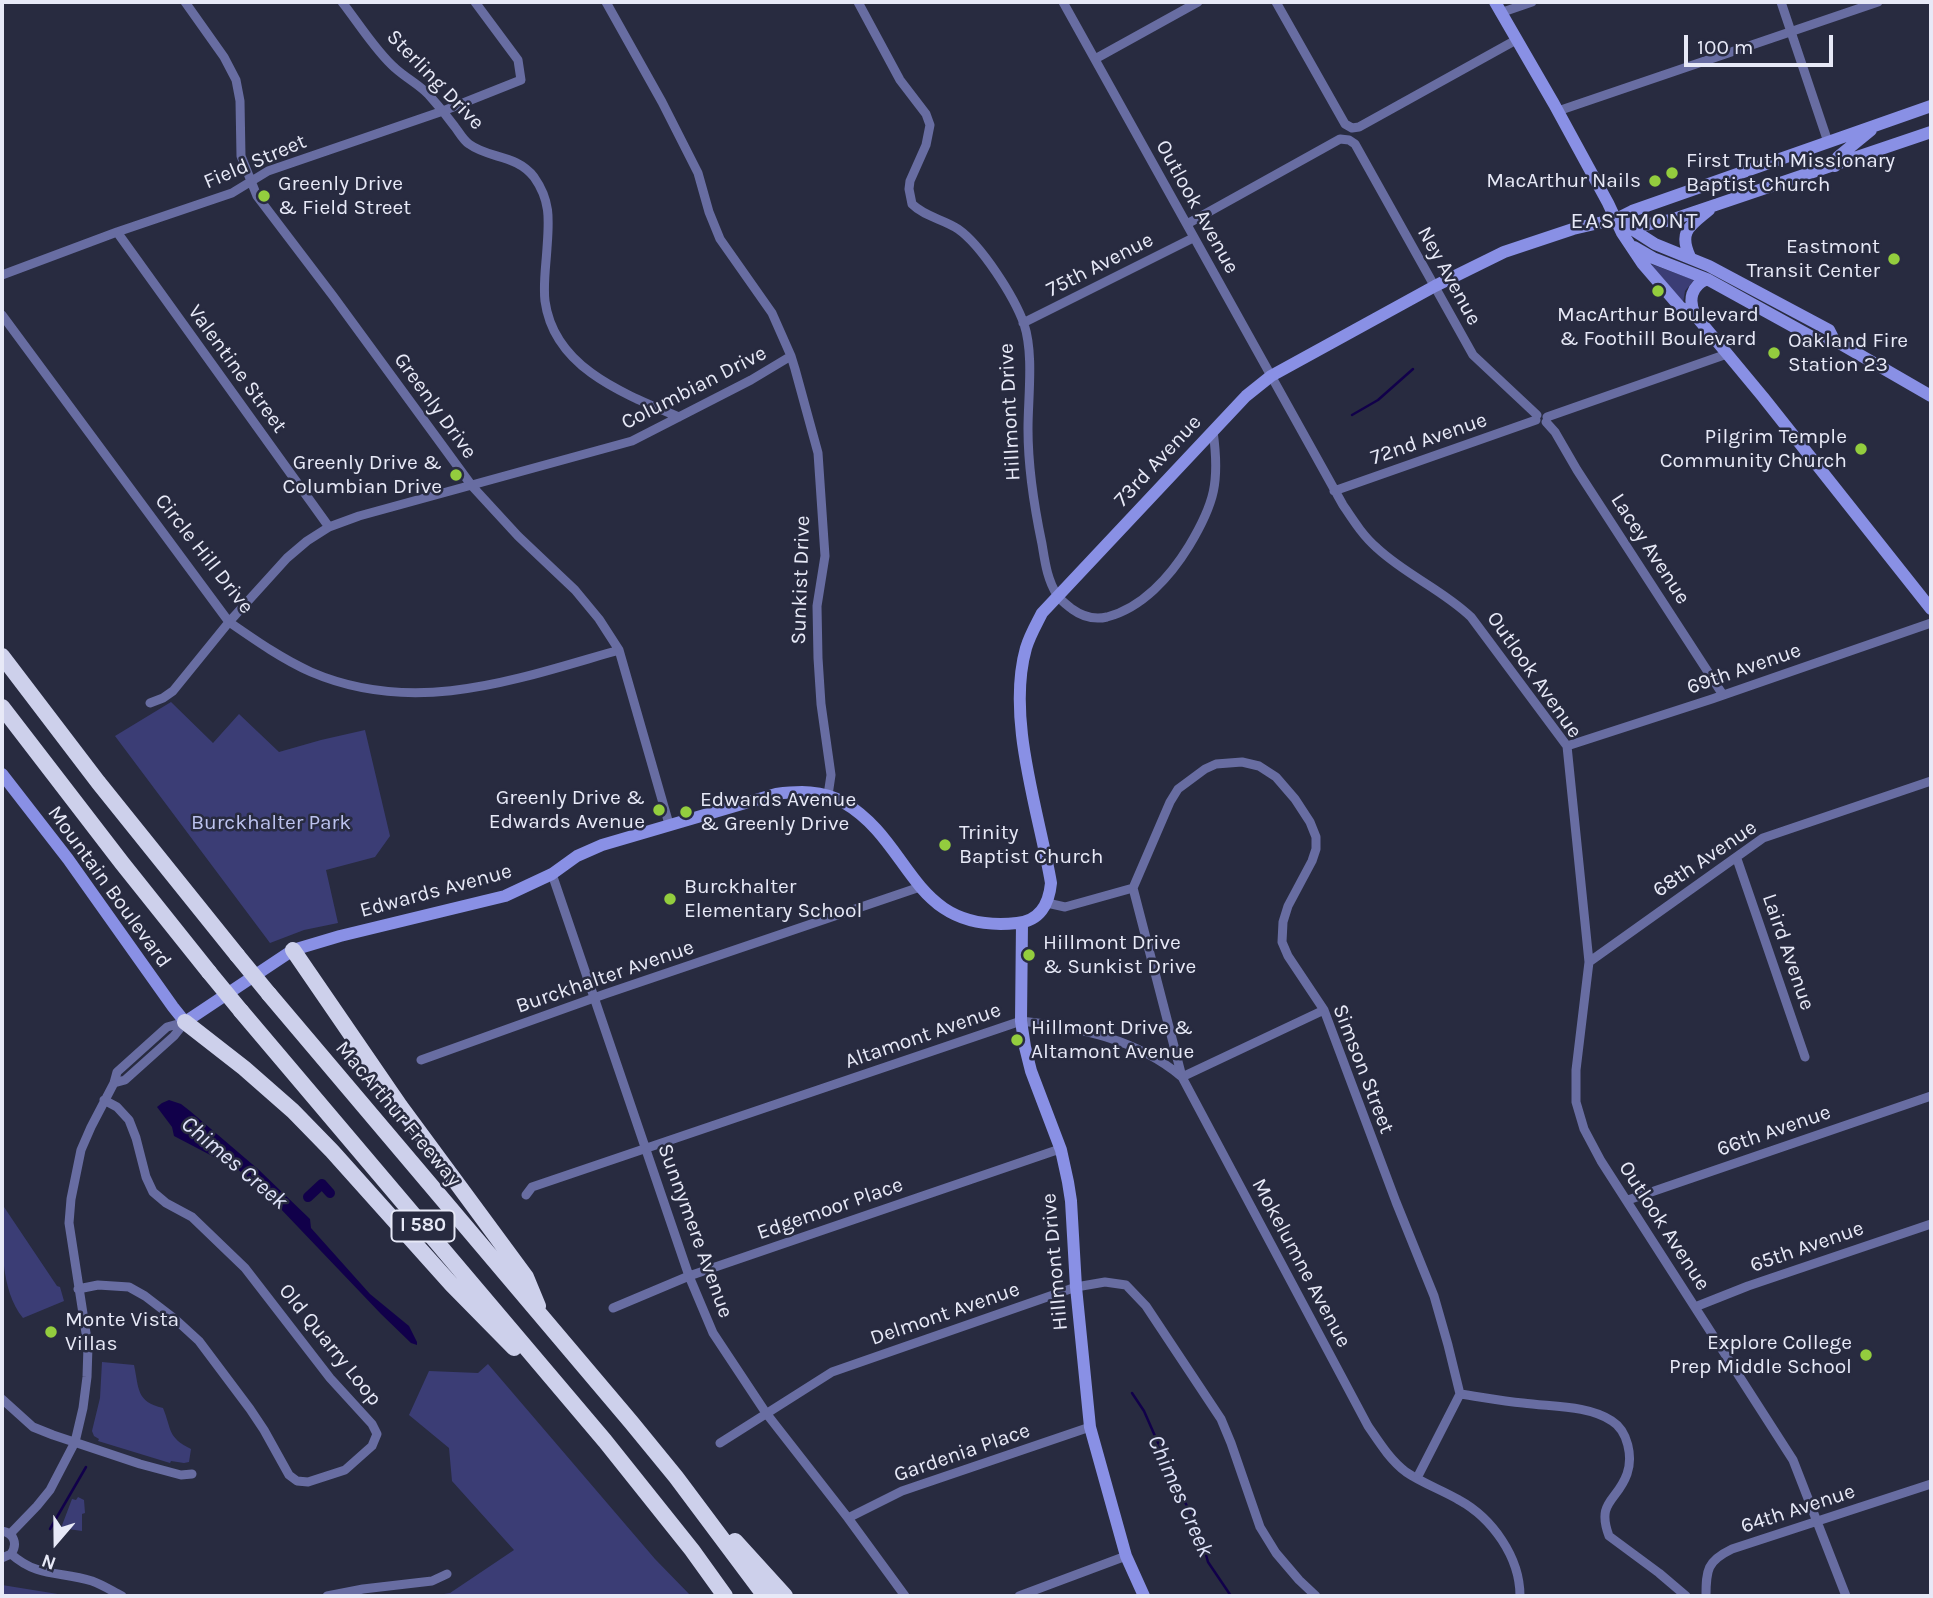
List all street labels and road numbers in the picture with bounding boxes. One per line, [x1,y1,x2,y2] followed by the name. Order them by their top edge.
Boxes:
[381,25,489,135] street label: Sterling Drive
[200,129,310,195] street label: Field Street
[1150,136,1244,278] street label: Outlook Avenue
[1412,222,1486,330] street label: Ney Avenue
[1042,227,1158,303] street label: 75th Avenue
[182,300,292,438] street label: Valentine Street
[617,341,771,435] street label: Columbian Drive
[994,343,1026,481] street label: Hillmont Drive
[388,348,482,464] street label: Greenly Drive
[1368,407,1490,471] street label: 72nd Avenue
[1109,410,1207,512] street label: 73rd Avenue
[149,489,259,619] street label: Circle Hill Drive
[1605,489,1695,609] street label: Lacey Avenue
[786,515,816,645] street label: Sunkist Drive
[1481,607,1587,743] street label: Outlook Avenue
[1684,638,1804,700] street label: 69th Avenue
[42,801,176,973] street label: Mountain Boulevard
[1648,815,1762,903] street label: 68th Avenue
[357,859,515,923] street label: Edwards Avenue
[1756,890,1820,1014] street label: Laird Avenue
[513,935,697,1019] street label: Burckhalter Avenue
[842,998,1004,1074] street label: Altamont Avenue
[1327,1001,1399,1137] street label: Simson Street
[330,1036,466,1192] street label: MacArthur Freeway
[1714,1100,1834,1162] street label: 66th Avenue
[652,1141,738,1321] street label: Sunnymere Avenue
[1613,1157,1715,1295] street label: Outlook Avenue
[754,1172,906,1246] street label: Edgemoor Place
[1246,1174,1356,1352] street label: Mokelumne Avenue
[1036,1192,1074,1332] street label: Hillmont Drive
[392,1210,454,1242] road number: I 580
[1747,1216,1867,1278] street label: 65th Avenue
[867,1277,1023,1351] street label: Delmont Avenue
[273,1279,387,1411] street label: Old Quarry Loop
[891,1418,1033,1488] street label: Gardenia Place
[1738,1479,1858,1539] street label: 64th Avenue

